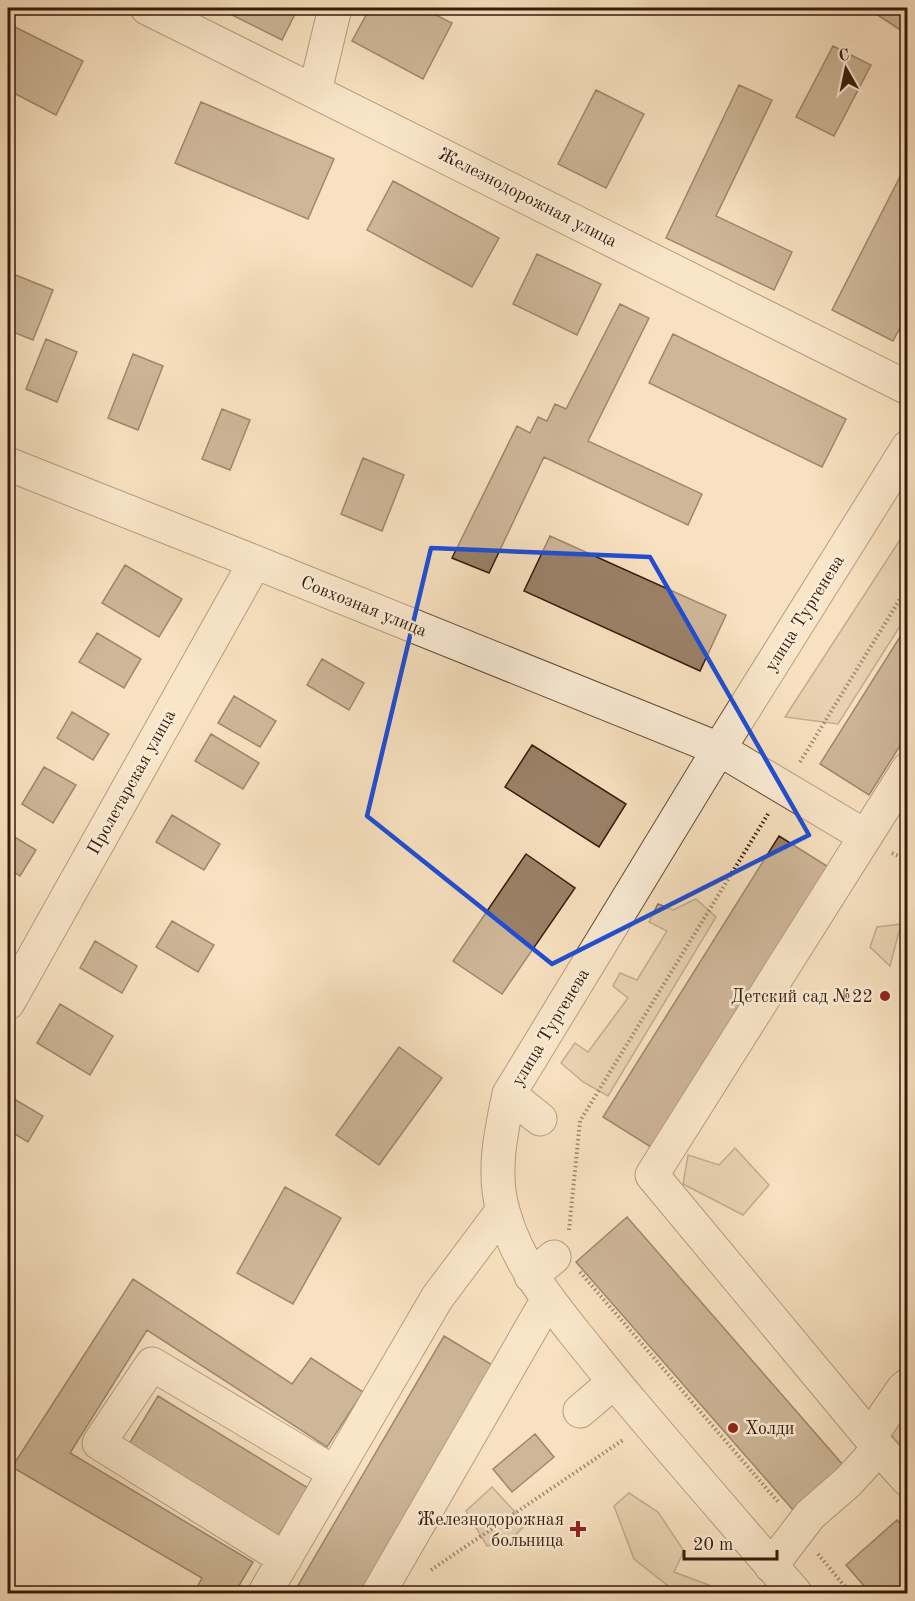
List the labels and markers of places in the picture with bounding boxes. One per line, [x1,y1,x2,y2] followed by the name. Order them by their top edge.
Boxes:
[731,988,873,1006] place label: Детский сад №22
[878,989,892,1003] marker: Детский сад №22
[745,1420,795,1438] place label: Холди
[726,1421,740,1435] marker: Холди
[417,1511,564,1550] place label: Железнодорожная больница
[569,1520,587,1538] marker: Железнодорожная больница

